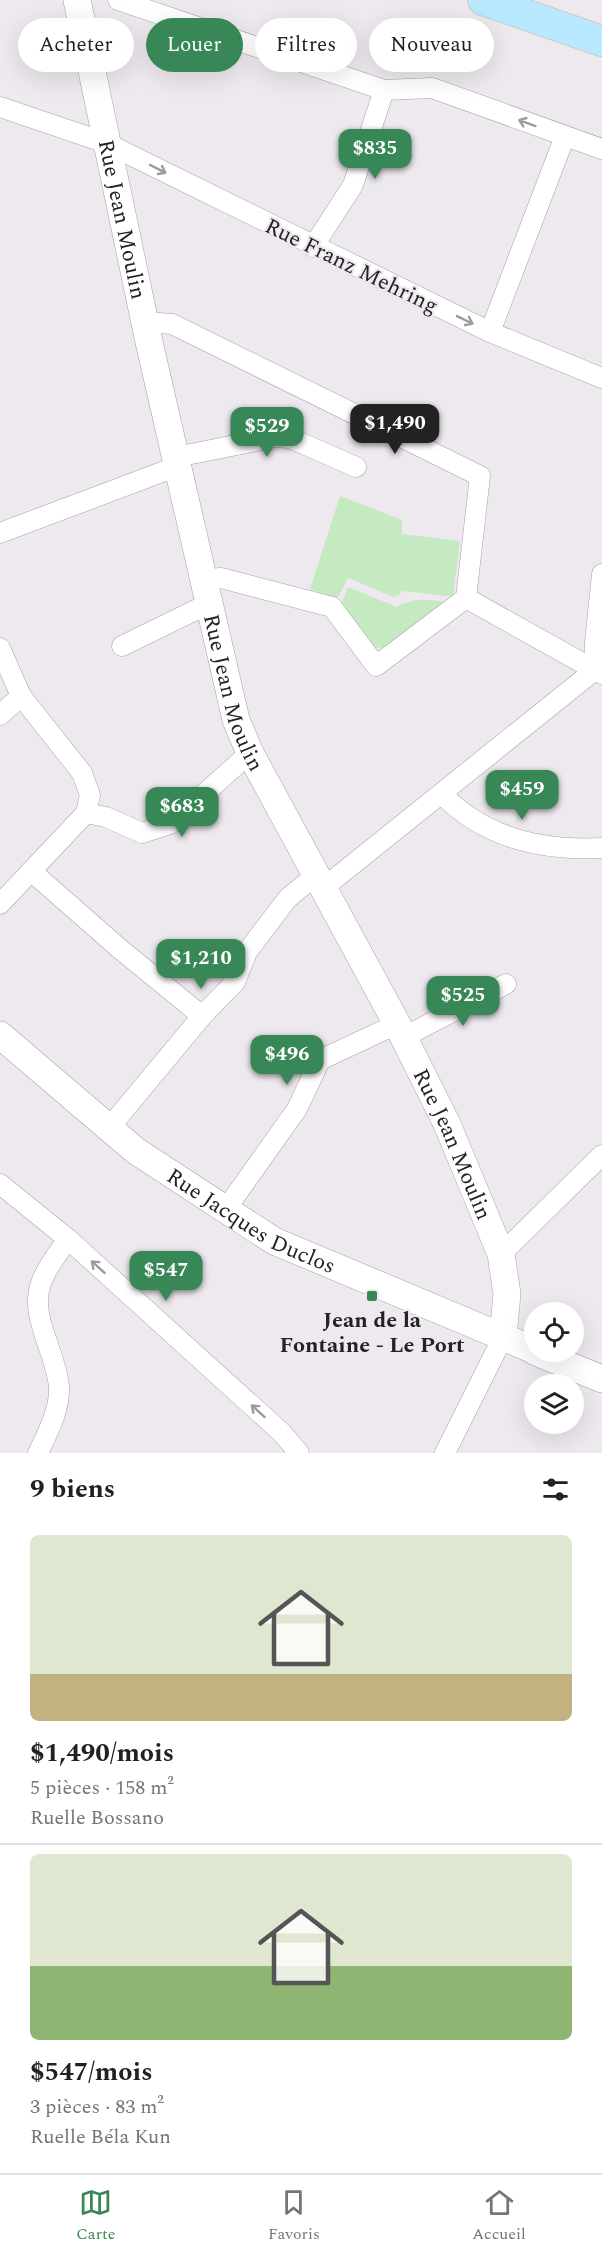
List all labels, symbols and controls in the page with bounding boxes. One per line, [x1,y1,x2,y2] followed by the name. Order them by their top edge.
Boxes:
[18,18,134,72] chip: Acheter
[146,18,243,72] chip: Louer
[255,18,357,72] chip: Filtres
[369,18,494,72] chip: Nouveau
[518,116,537,127] one-way arrow
[339,129,411,180] pin: $835
[353,133,397,163] text: $835
[89,137,155,302] street label: Rue Jean Moulin
[149,164,167,176] one-way arrow
[259,210,444,323] street label: Rue Franz Mehring
[456,314,474,326] one-way arrow
[346,404,444,455] pin: $1,490
[231,407,303,458] pin: $529
[364,408,426,438] text: $1,490
[245,411,289,441] text: $529
[194,611,272,777] street label: Rue Jean Moulin
[486,770,558,821] pin: $459
[500,774,544,804] text: $459
[146,787,218,838] pin: $683
[160,791,204,821] text: $683
[152,939,250,990] pin: $1,210
[170,943,232,973] text: $1,210
[427,976,499,1027] pin: $525
[441,980,485,1010] text: $525
[251,1035,323,1086] pin: $496
[265,1039,309,1069] text: $496
[404,1063,500,1225] street label: Rue Jean Moulin
[160,1160,340,1283] street label: Rue Jacques Duclos
[130,1251,202,1302] pin: $547
[144,1255,188,1285] text: $547
[91,1260,106,1274] one-way arrow
[365,1289,379,1303] marker: Jean de la Fontaine - Le Port
[524,1302,584,1434] map controls
[524,1302,584,1362] button: locate
[279,1304,465,1362] place label: Jean de la Fontaine - Le Port
[524,1374,584,1434] button: layers
[251,1404,266,1418] one-way arrow
[30,1469,115,1509] text: 9 biens
[539,1473,572,1506] icon: filters
[247,1574,355,1682] icon: home
[30,1733,174,1773] text: $1,490/mois
[30,1773,174,1803] text: 5 pièces · 158 m²
[30,1803,164,1833] text: Ruelle Bossano
[247,1893,355,2001] icon: home
[30,2052,153,2092] text: $547/mois
[30,2092,164,2122] text: 3 pièces · 83 m²
[30,2122,171,2152] text: Ruelle Béla Kun
[76,2186,115,2246] tab: Carte
[268,2186,320,2246] tab: Favoris
[472,2186,526,2246] tab: Accueil

